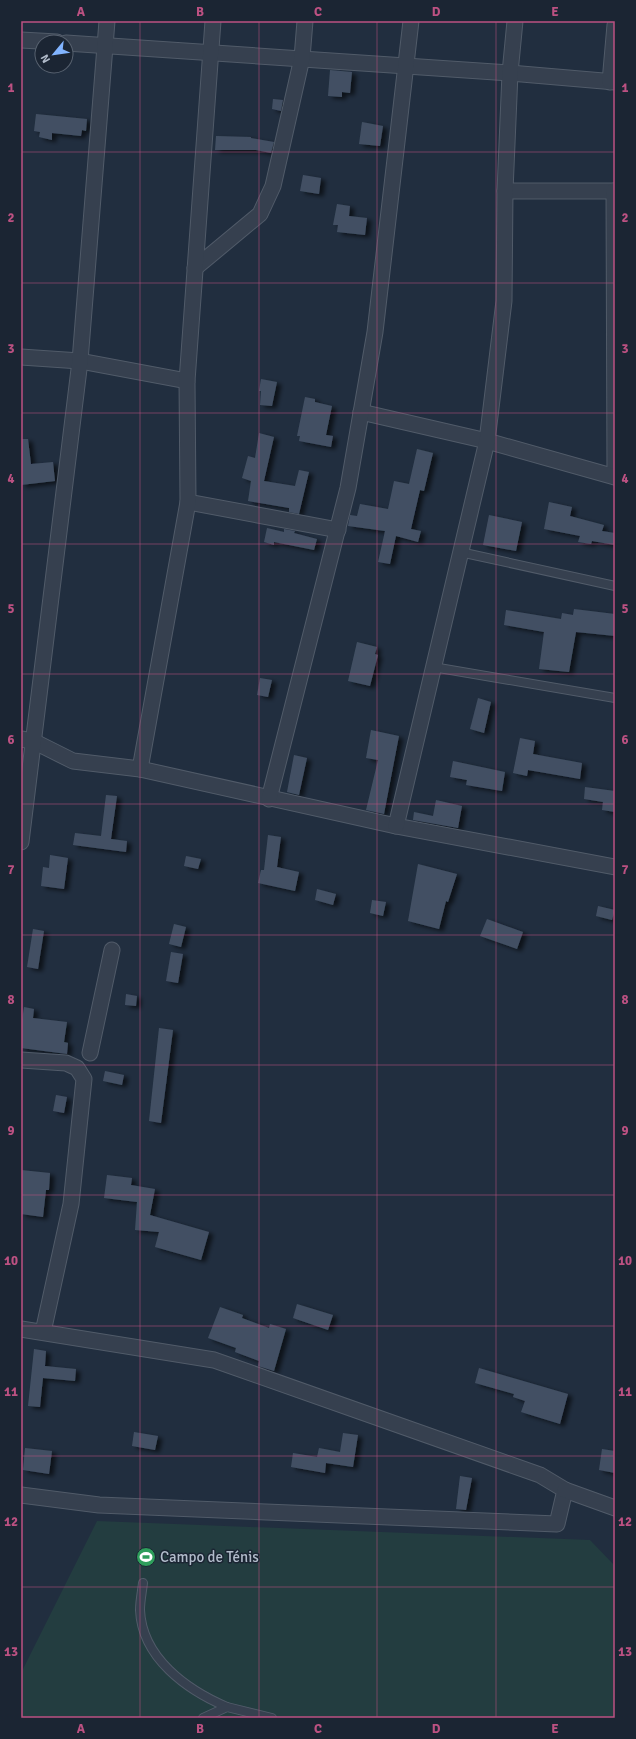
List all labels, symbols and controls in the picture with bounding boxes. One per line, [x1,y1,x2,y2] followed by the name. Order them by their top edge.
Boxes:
[77,4,86,20] text: A
[196,4,204,20] text: B
[314,4,322,20] text: C
[432,4,441,20] text: D
[551,4,559,20] text: E
[34,34,74,74] north arrow
[38,52,53,65] text: N
[7,80,15,96] text: 1
[621,80,629,96] text: 1
[7,210,15,226] text: 2
[621,210,629,226] text: 2
[7,341,15,357] text: 3
[621,341,629,357] text: 3
[7,471,15,487] text: 4
[621,471,629,487] text: 4
[7,601,15,617] text: 5
[621,601,629,617] text: 5
[7,732,15,748] text: 6
[621,732,629,748] text: 6
[7,862,15,878] text: 7
[621,862,629,878] text: 7
[7,992,15,1008] text: 8
[621,992,629,1008] text: 8
[7,1123,15,1139] text: 9
[621,1123,629,1139] text: 9
[4,1253,18,1269] text: 10
[618,1253,632,1269] text: 10
[4,1384,18,1400] text: 11
[618,1384,632,1400] text: 11
[4,1514,18,1530] text: 12
[618,1514,632,1530] text: 12
[135,1546,157,1568] sports icon: Campo de Ténis
[160,1548,259,1566] place label: Campo de Ténis
[4,1644,18,1660] text: 13
[618,1644,632,1660] text: 13
[77,1721,86,1737] text: A
[196,1721,204,1737] text: B
[314,1721,322,1737] text: C
[432,1721,441,1737] text: D
[551,1721,559,1737] text: E

